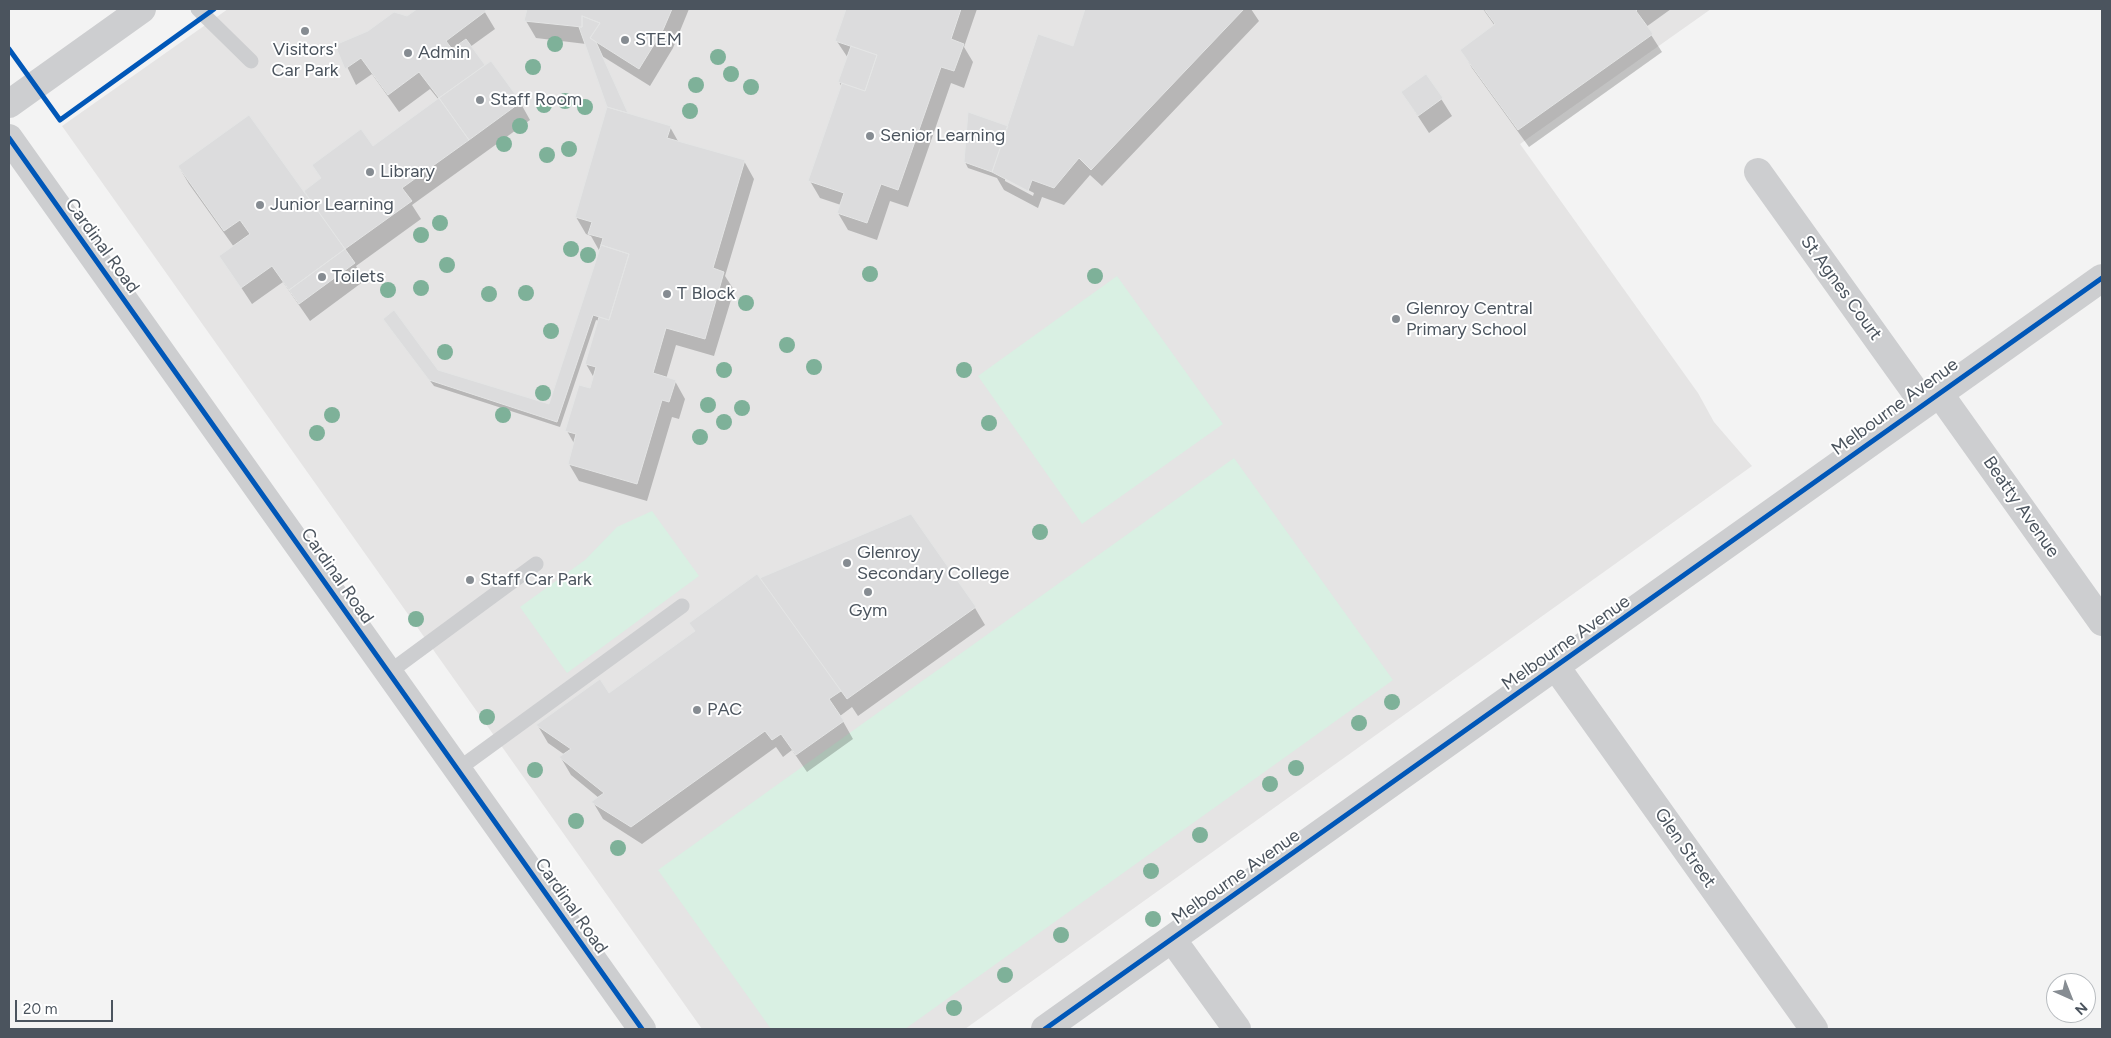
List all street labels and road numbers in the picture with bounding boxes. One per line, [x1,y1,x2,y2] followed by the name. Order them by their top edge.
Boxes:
[60,194,144,298] street label: Cardinal Road
[1796,231,1886,345] street label: St Agnes Court
[1827,354,1963,460] street label: Melbourne Avenue
[1978,452,2064,562] street label: Beatty Avenue
[296,524,378,628] street label: Cardinal Road
[1498,591,1634,695] street label: Melbourne Avenue
[1650,804,1720,892] street label: Glen Street
[1168,825,1304,929] street label: Melbourne Avenue
[530,854,612,958] street label: Cardinal Road

